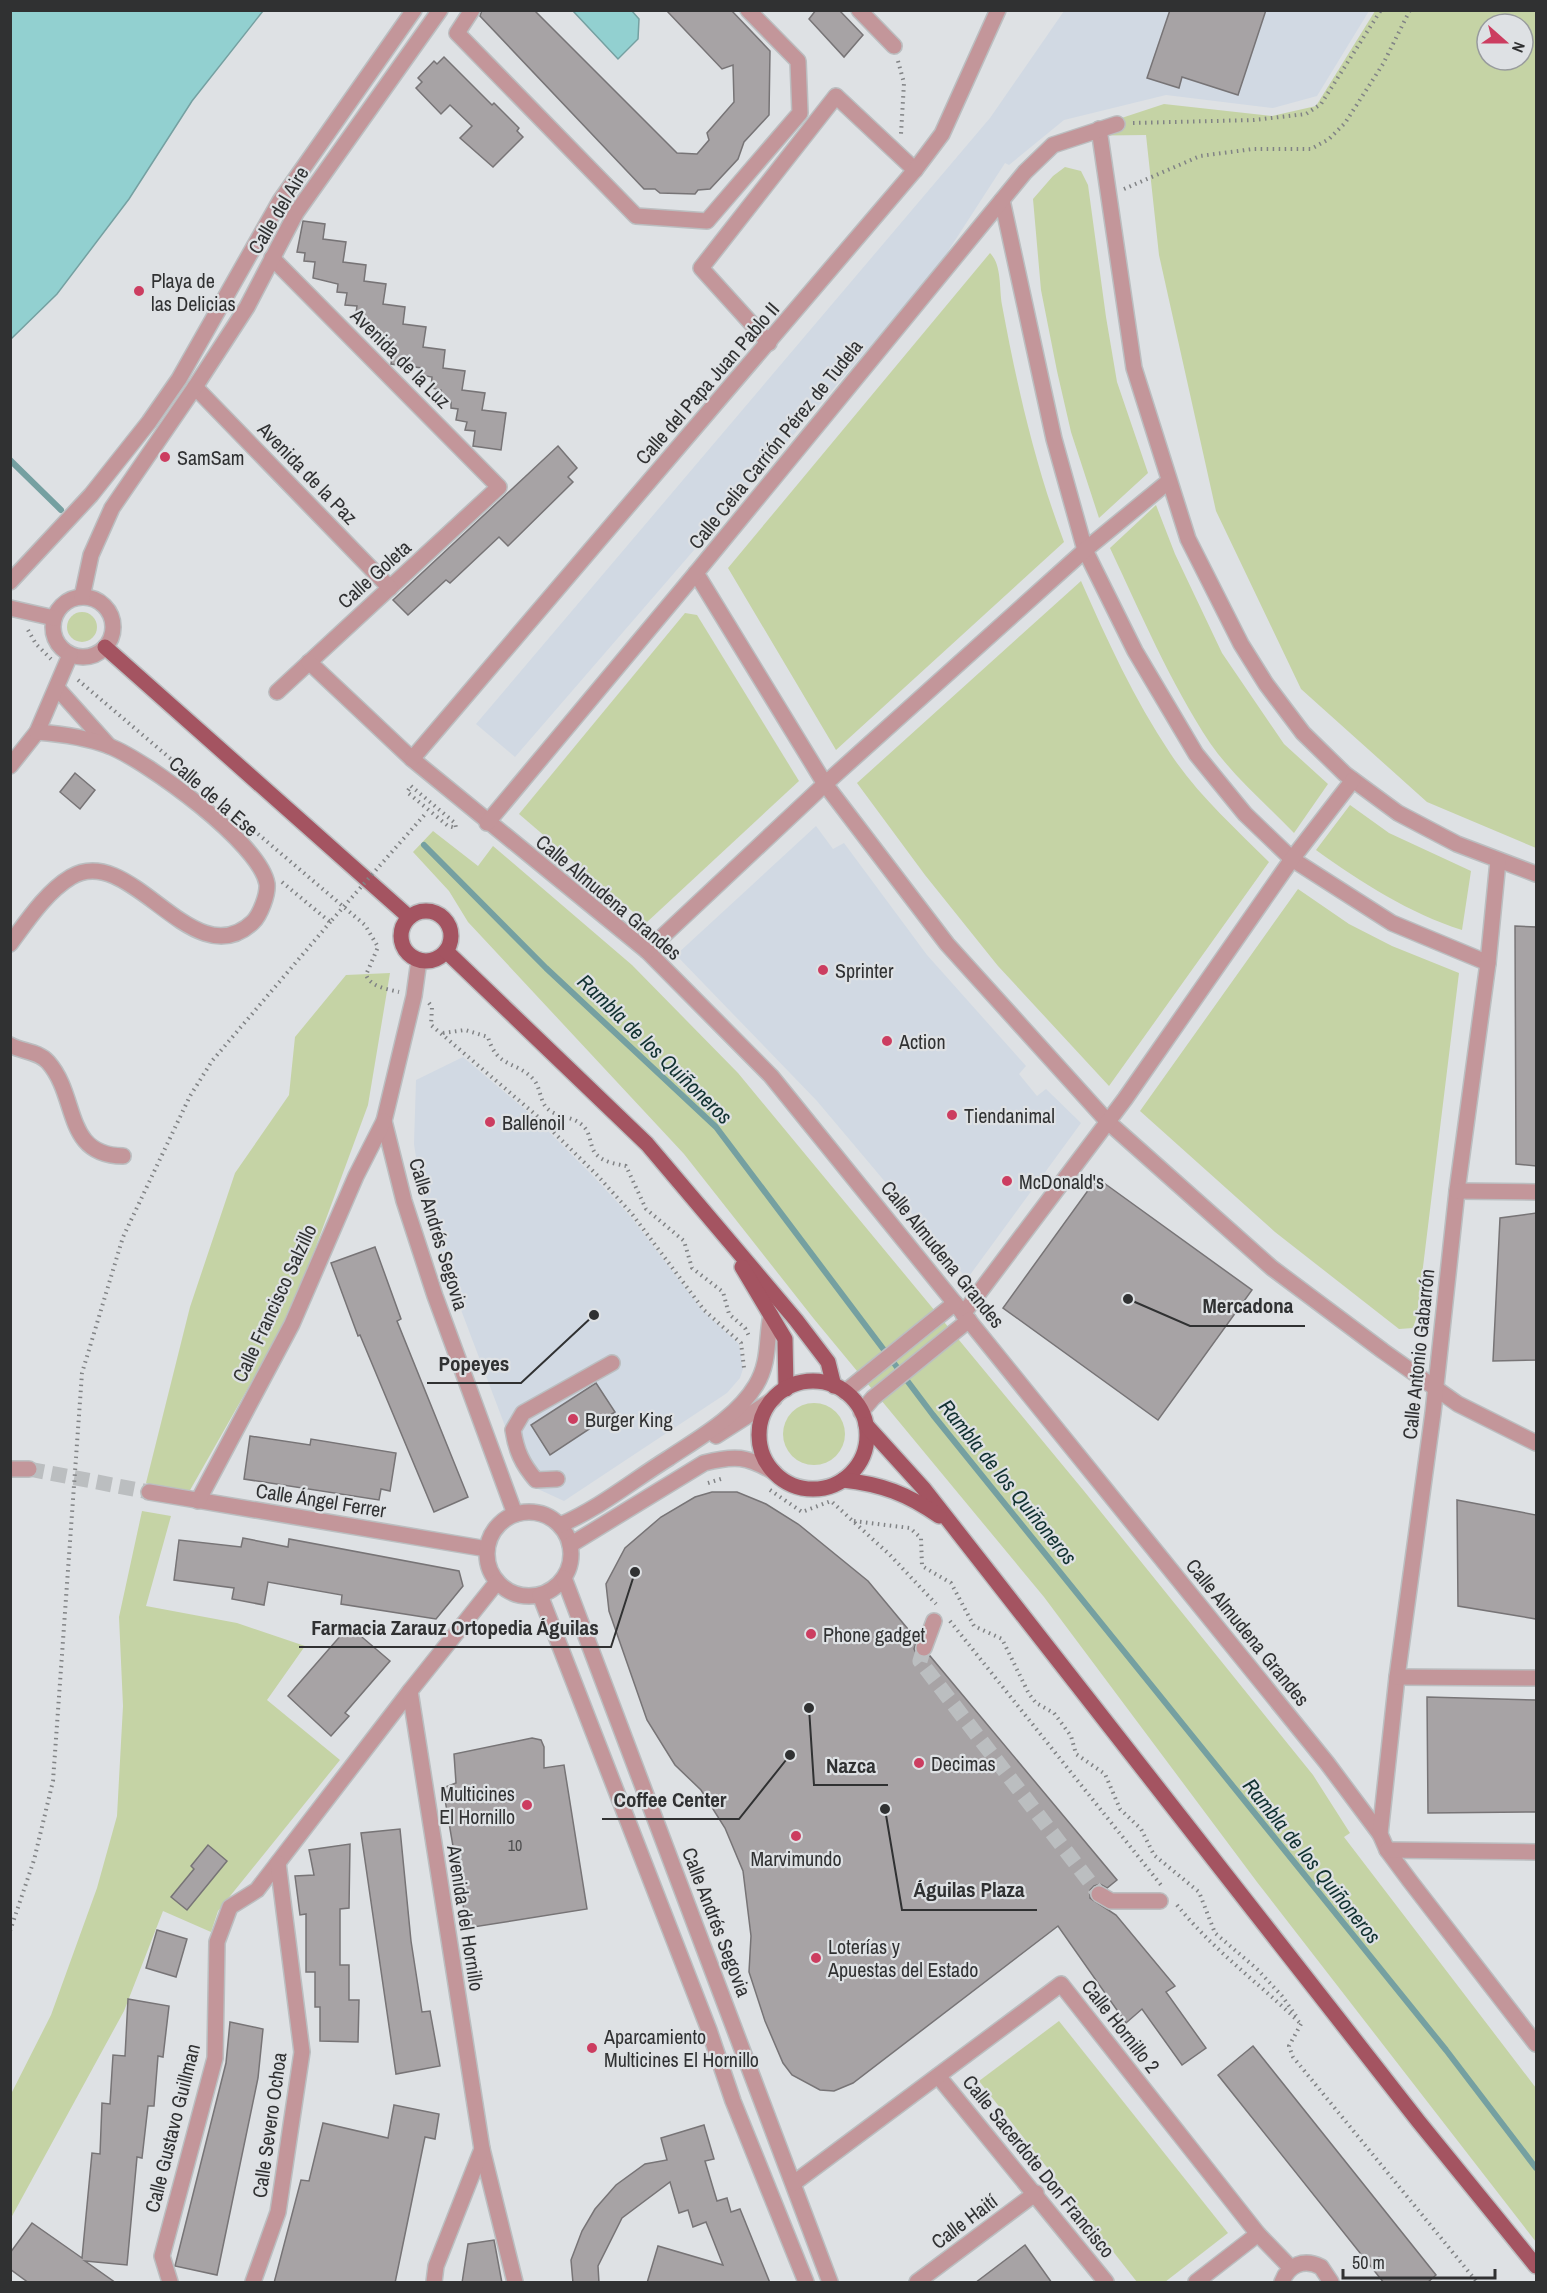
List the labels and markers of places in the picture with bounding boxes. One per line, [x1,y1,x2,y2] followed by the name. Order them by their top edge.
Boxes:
[151,267,236,317] place label: Playa de las Delicias
[132,284,146,298] marker: Playa de las Delicias
[177,444,244,471] place label: SamSam
[158,450,172,464] marker: SamSam
[835,957,894,984] place label: Sprinter
[816,963,830,977] marker: Sprinter
[898,1028,946,1055] place label: Action
[880,1034,894,1048] marker: Action
[964,1102,1055,1129] place label: Tiendanimal
[945,1108,959,1122] marker: Tiendanimal
[502,1109,565,1136] place label: Ballenoil
[483,1115,497,1129] marker: Ballenoil
[1019,1168,1104,1195] place label: McDonald's
[1000,1174,1014,1188] marker: McDonald's
[1190,1287,1305,1326] callout: Mercadona
[427,1344,521,1383] callout: Popeyes
[585,1406,673,1433] place label: Burger King
[566,1412,580,1426] marker: Burger King
[299,1608,611,1647] callout: Farmacia Zarauz Ortopedia Águilas
[823,1621,926,1648] place label: Phone gadget
[804,1627,818,1641] marker: Phone gadget
[814,1746,888,1785] callout: Nazca
[931,1750,996,1777] place label: Decimas
[912,1756,926,1770] marker: Decimas
[439,1780,515,1830] place label: Multicines El Hornillo
[602,1780,739,1819] callout: Coffee Center
[520,1798,534,1812] marker: Multicines El Hornillo
[789,1829,803,1843] marker: Marvimundo
[750,1845,842,1872] place label: Marvimundo
[902,1871,1037,1910] callout: Águilas Plaza
[827,1933,978,1983] place label: Loterías y Apuestas del Estado
[809,1951,823,1965] marker: Loterías y Apuestas del Estado
[603,2023,759,2073] place label: Aparcamiento Multicines El Hornillo
[585,2041,599,2055] marker: Aparcamiento Multicines El Hornillo

